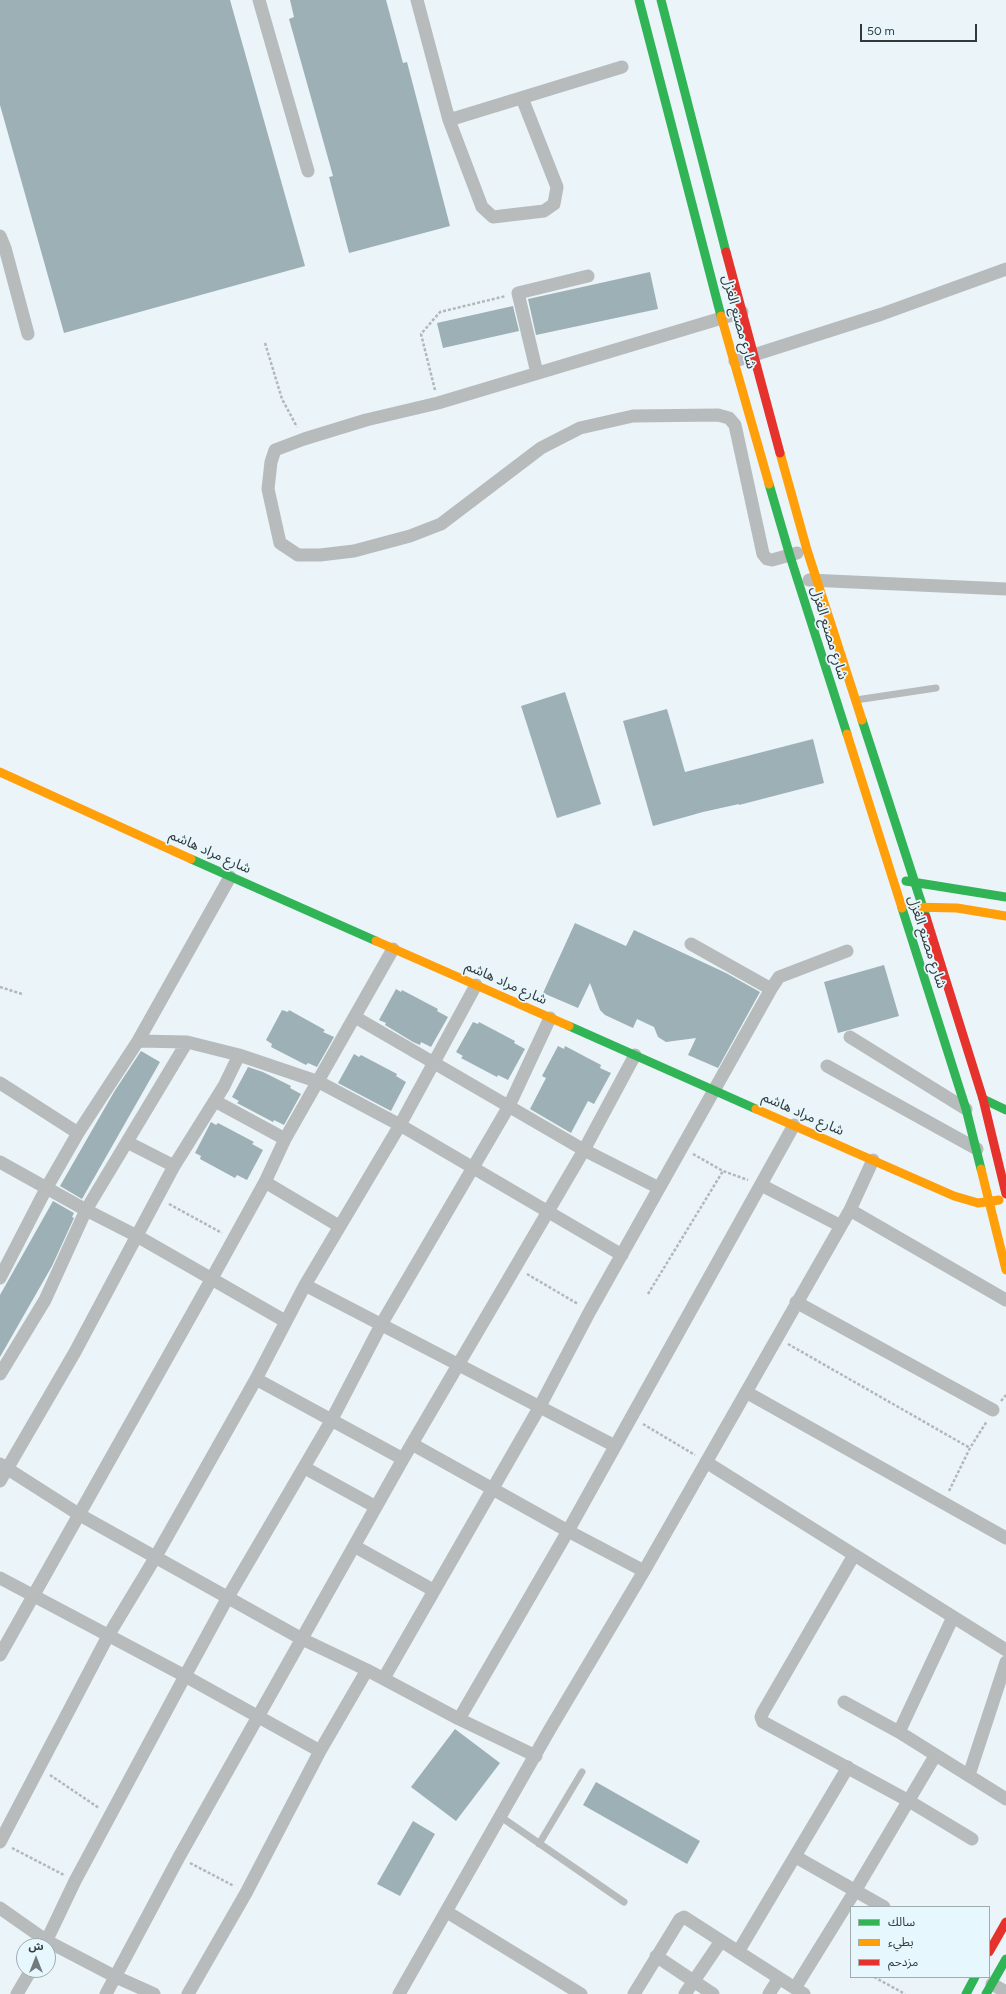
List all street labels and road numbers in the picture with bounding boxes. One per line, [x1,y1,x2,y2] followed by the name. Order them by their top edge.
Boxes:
[718,273,760,371] street label: شارع مصنع الغزل
[807,584,851,682] street label: شارع مصنع الغزل
[167,826,253,878] street label: شارع مراد هاشم
[904,893,950,991] street label: شارع مصنع الغزل
[463,957,549,1009] street label: شارع مراد هاشم
[760,1088,846,1140] street label: شارع مراد هاشم

